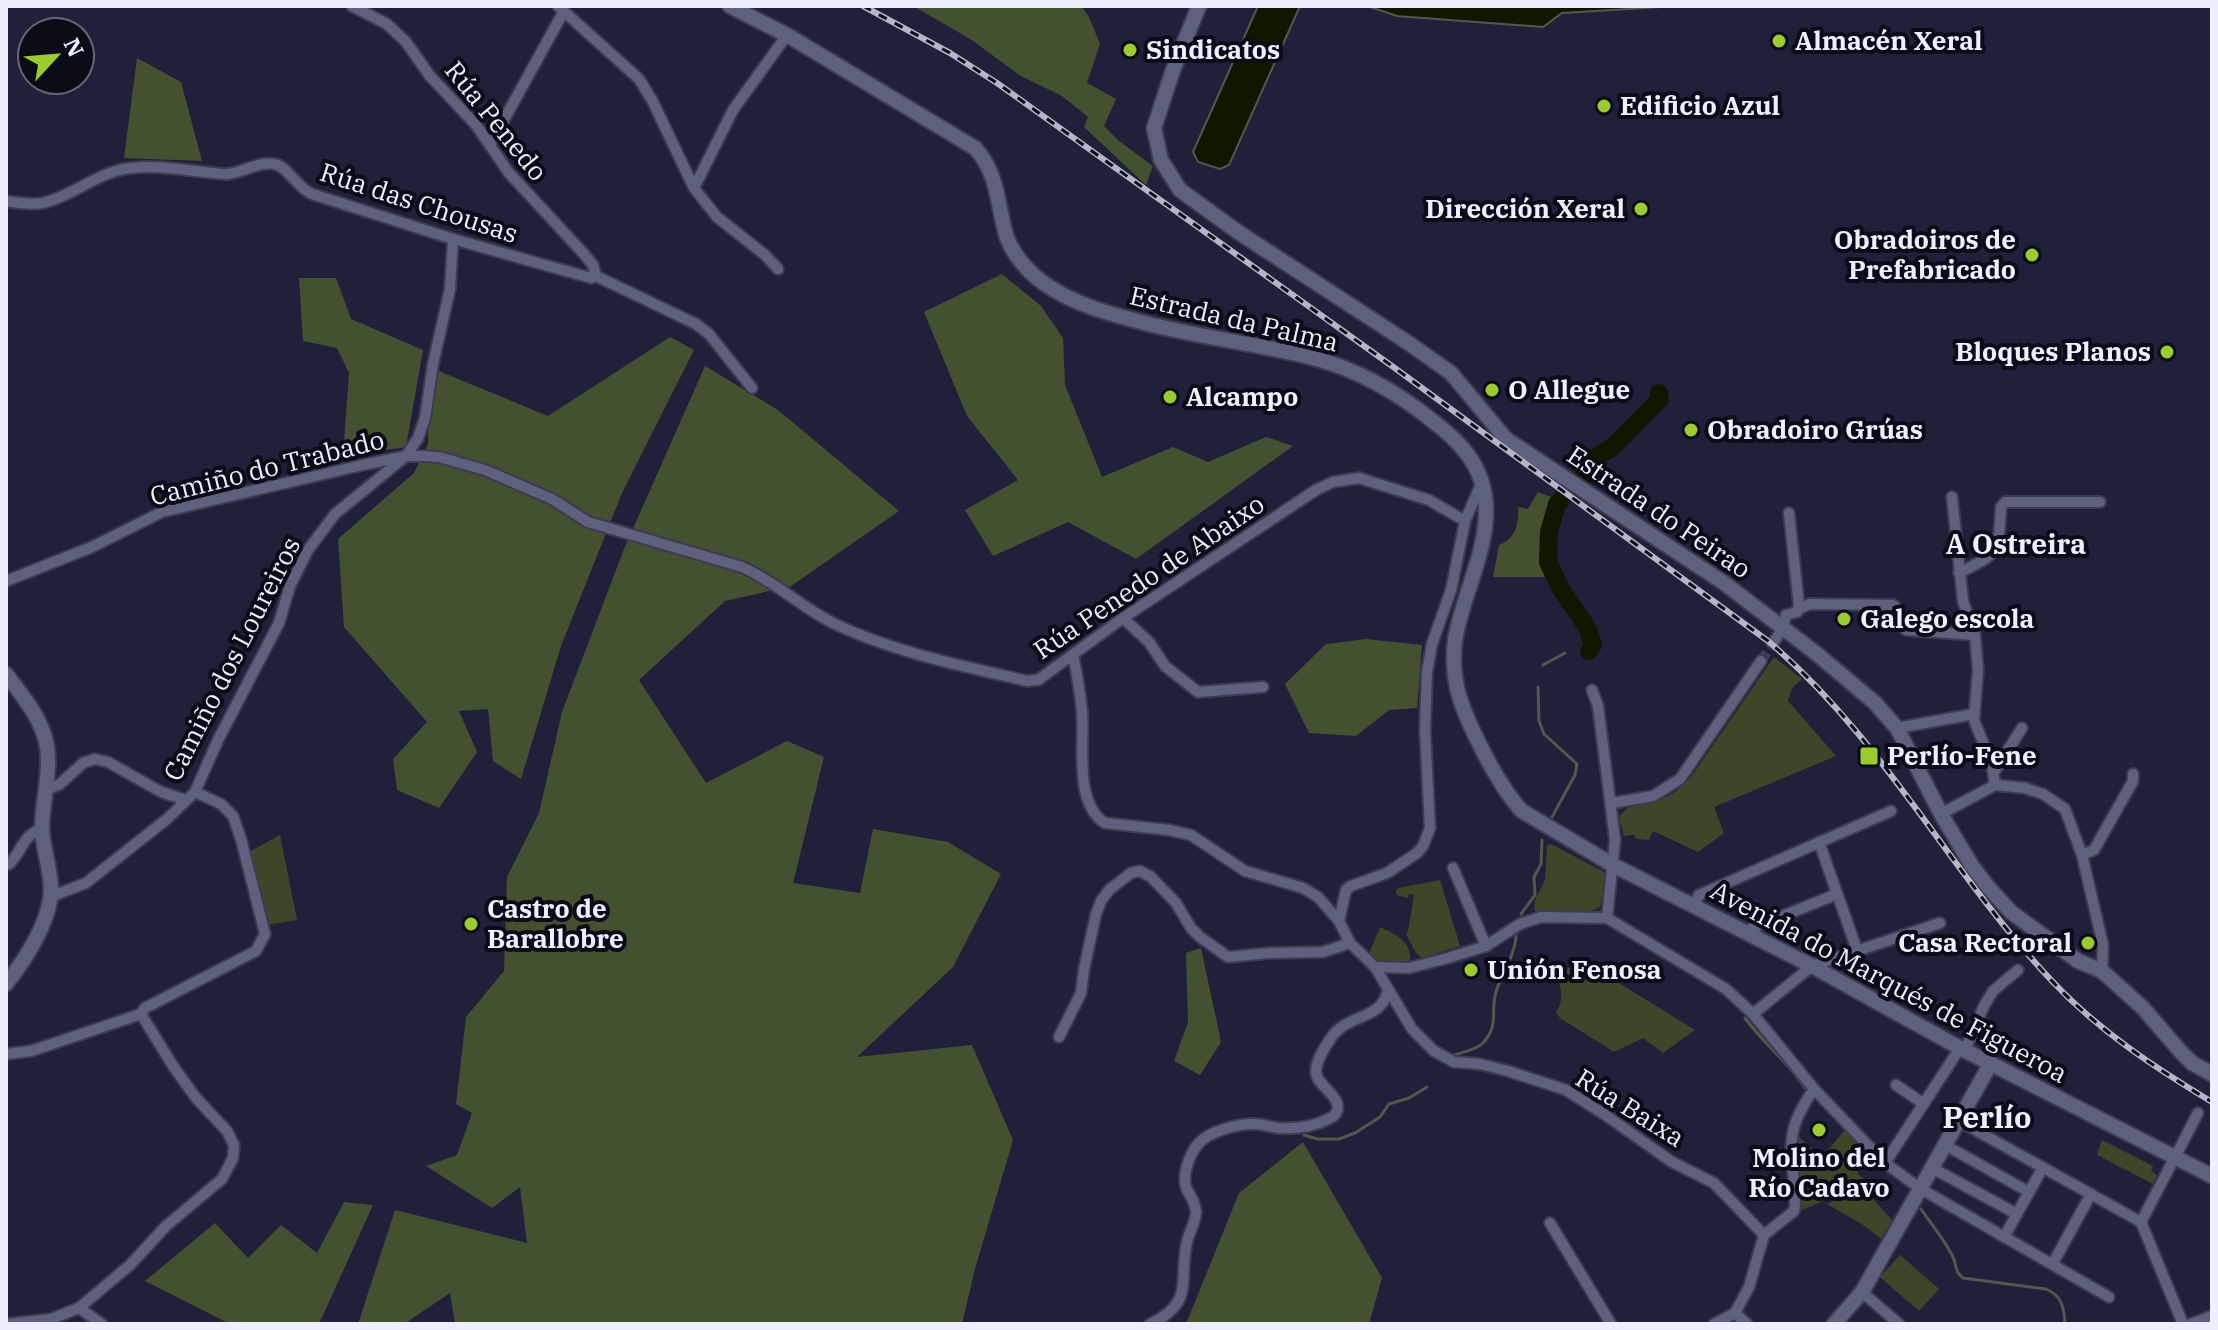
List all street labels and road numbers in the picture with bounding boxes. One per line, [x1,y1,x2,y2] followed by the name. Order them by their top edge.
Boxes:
[438,53,555,187] street label: Rúa Penedo
[316,154,522,250] street label: Rúa das Chousas
[1127,278,1342,359] street label: Estrada da Palma
[146,421,387,513] street label: Camiño do Trabado
[1561,437,1758,585] street label: Estrada do Peirao
[1026,486,1270,666] street label: Rúa Penedo de Abaixo
[155,531,307,786] street label: Camiño dos Loureiros
[1705,872,2074,1090] street label: Avenida do Marqués de Figueroa
[1570,1060,1691,1154] street label: Rúa Baixa

